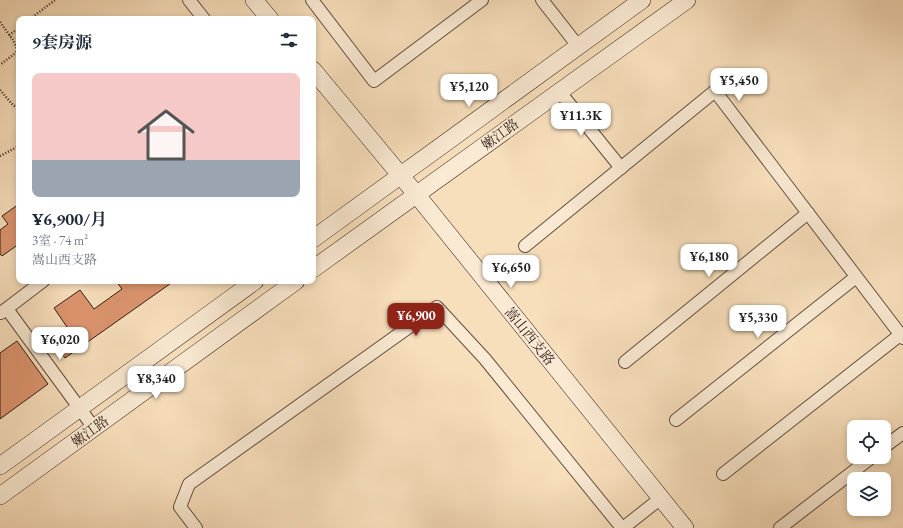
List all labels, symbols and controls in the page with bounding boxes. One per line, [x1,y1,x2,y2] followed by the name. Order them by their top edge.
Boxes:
[278,29,300,51] icon: filters
[32,31,92,53] text: 9套房源
[706,68,772,102] pin: ¥5,450
[719,72,759,89] text: ¥5,450
[436,74,502,108] pin: ¥5,120
[449,78,489,95] text: ¥5,120
[130,99,202,171] icon: home
[548,103,614,137] pin: ¥11.3K
[560,107,602,124] text: ¥11.3K
[478,114,522,154] street label: 嫩江路
[32,208,107,230] text: ¥6,900/月
[32,232,88,249] text: 3室 · 74 m²
[676,244,742,278] pin: ¥6,180
[689,248,729,265] text: ¥6,180
[32,251,97,268] text: 嵩山西支路
[478,255,544,289] pin: ¥6,650
[491,259,531,276] text: ¥6,650
[383,303,449,337] pin: ¥6,900
[501,303,559,369] street label: 嵩山西支路
[725,305,791,339] pin: ¥5,330
[396,307,436,324] text: ¥6,900
[738,309,778,326] text: ¥5,330
[27,327,93,361] pin: ¥6,020
[40,331,80,348] text: ¥6,020
[123,366,189,400] pin: ¥8,340
[136,370,176,387] text: ¥8,340
[68,411,112,451] street label: 嫩江路
[847,420,891,516] map controls
[847,420,891,464] button: locate
[847,472,891,516] button: layers

